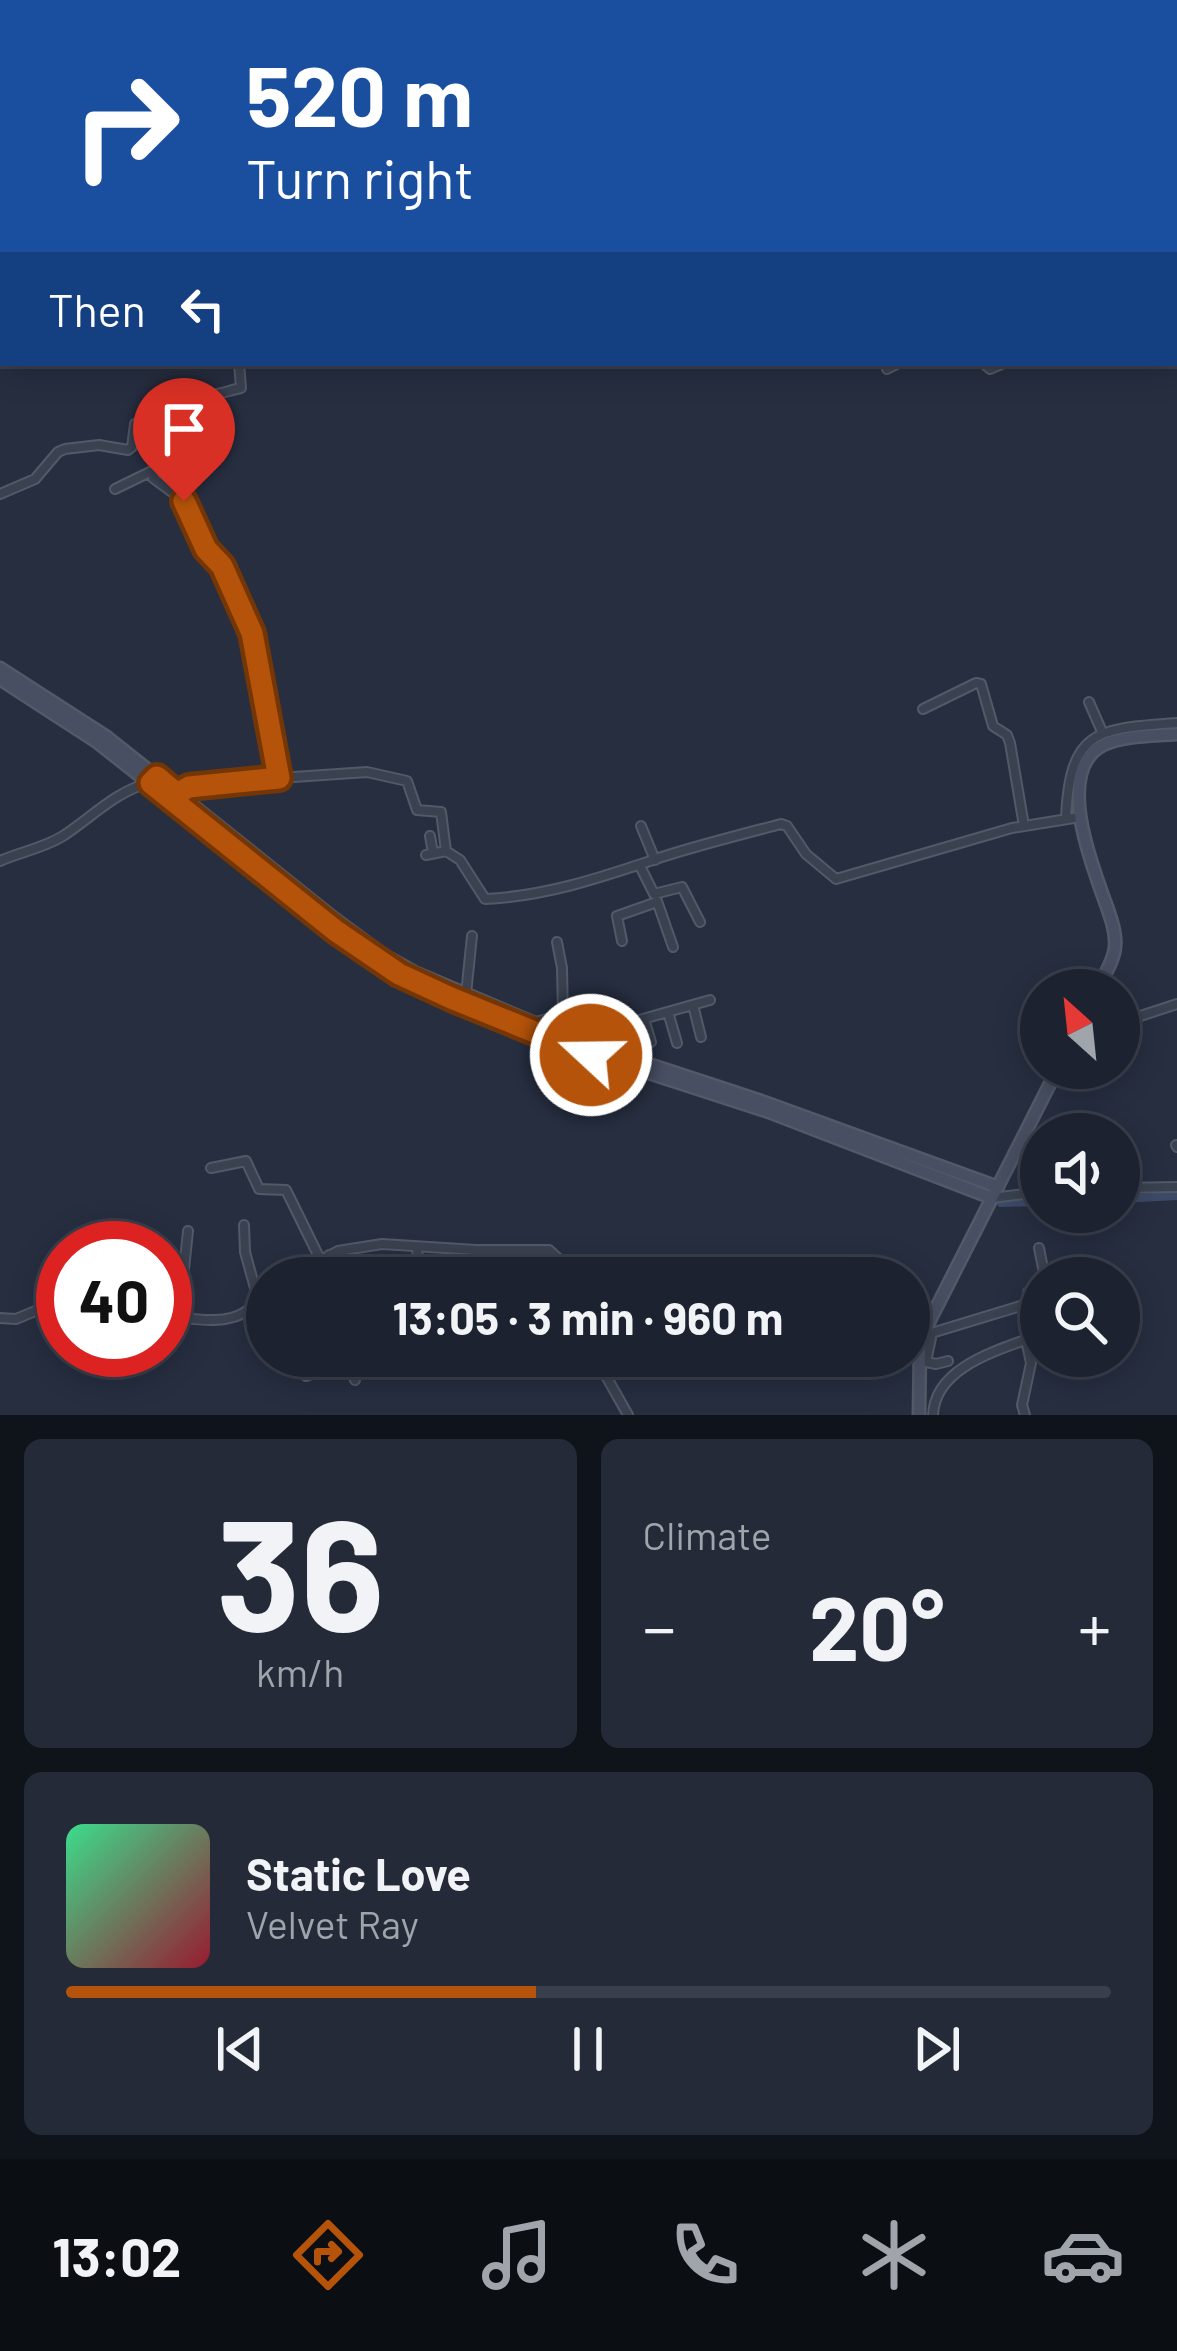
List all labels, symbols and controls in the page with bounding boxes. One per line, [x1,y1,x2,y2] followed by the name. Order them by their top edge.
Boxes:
[246,43,473,144] text: 520 m
[48,48,204,204] icon: right
[246,145,474,210] text: Turn right
[170,276,236,342] icon: left
[48,282,146,336] text: Then
[133,378,235,501] pin
[151,396,217,462] icon: arrive
[1020,969,1140,1089] north arrow
[1020,969,1140,1377] map controls
[528,992,654,1118] position arrow
[1020,1113,1140,1233] button: sound
[36,1221,192,1377] speed limit sign: 40
[1020,1257,1140,1377] button: search
[393,1290,783,1344] text: 13:05 · 3 min · 960 m
[216,1476,384,1663] text: 36
[643,1511,772,1558] text: Climate
[809,1571,945,1679] text: 20°
[643,1586,676,1665] text: −
[1078,1586,1111,1665] text: +
[256,1648,344,1695] text: km/h
[246,1846,471,1900] text: Static Love
[246,1900,419,1947] text: Velvet Ray
[207,2016,273,2082] icon: previous
[555,2016,621,2082] icon: pause
[904,2016,970,2082] icon: next
[286,2213,370,2297] icon: directions
[475,2213,559,2297] icon: music
[663,2213,747,2297] icon: phone
[852,2213,936,2297] icon: climate
[1041,2213,1125,2297] icon: car
[52,2223,181,2288] text: 13:02

